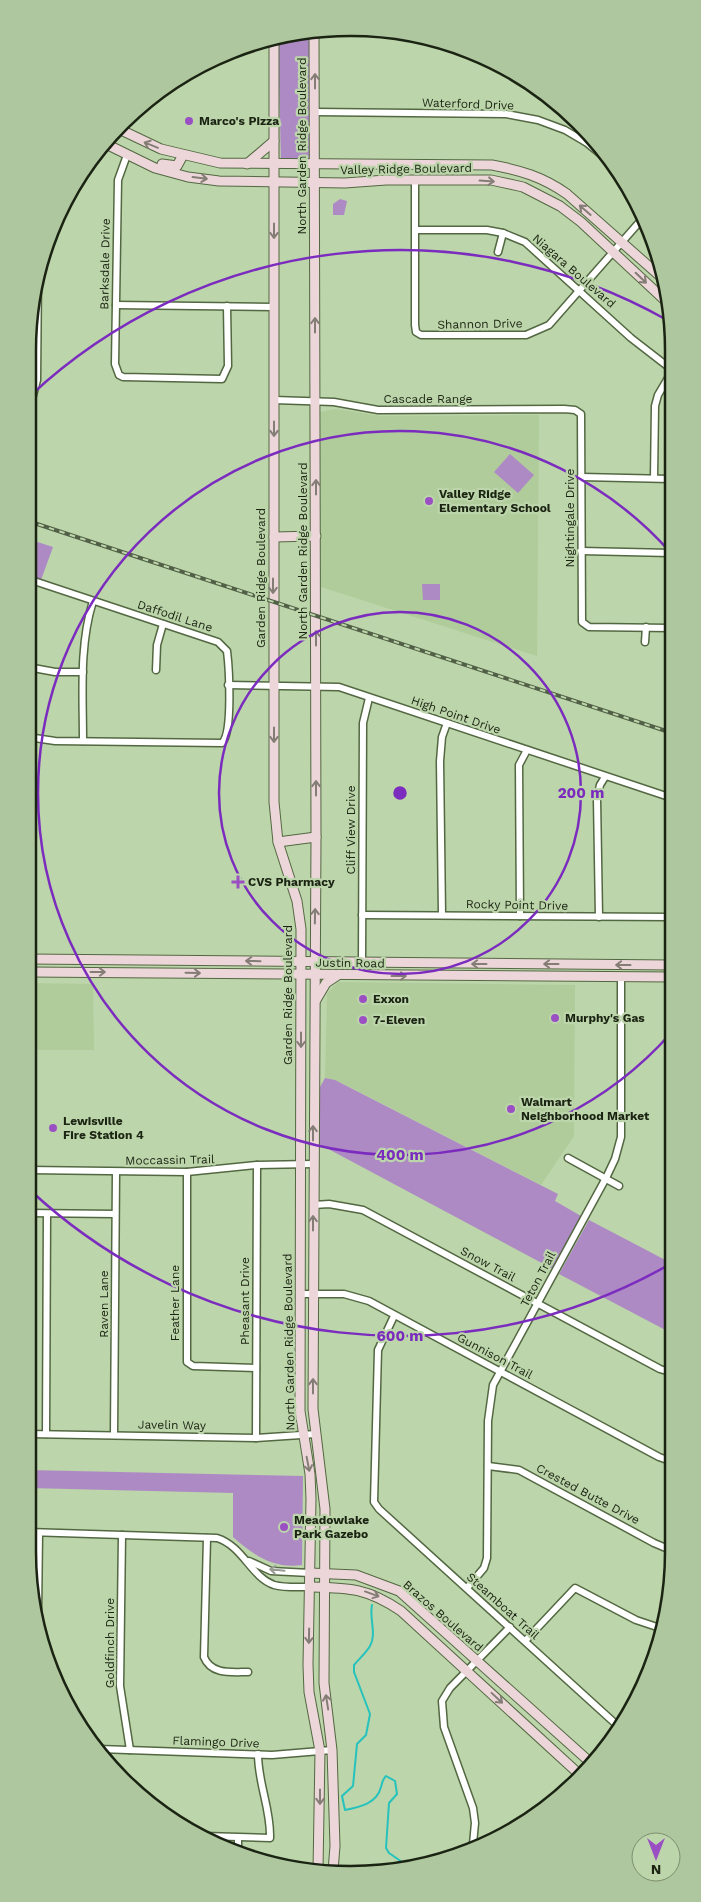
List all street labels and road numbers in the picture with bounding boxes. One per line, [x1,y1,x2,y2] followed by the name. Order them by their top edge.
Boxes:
[295,57,309,235] street label: North Garden Ridge Boulevard
[422,95,514,113] street label: Waterford Drive
[340,161,472,177] street label: Valley Ridge Boulevard
[97,218,113,310] street label: Barksdale Drive
[530,231,618,311] street label: Niagara Boulevard
[437,316,523,332] street label: Shannon Drive
[384,392,473,406] street label: Cascade Range
[296,462,310,640] street label: North Garden Ridge Boulevard
[563,468,577,568] street label: Nightingale Drive
[254,508,268,648] street label: Garden Ridge Boulevard
[136,597,214,635] street label: Daffodil Lane
[409,693,503,737] street label: High Point Drive
[344,785,358,875] street label: Cliff View Drive
[466,897,568,913] street label: Rocky Point Drive
[281,925,295,1065] street label: Garden Ridge Boulevard
[315,955,385,971] street label: Justin Road
[125,1152,215,1168] street label: Moccassin Trail
[458,1244,518,1285] street label: Snow Trail
[518,1249,559,1309] street label: Teton Trail
[280,1253,298,1431] street label: North Garden Ridge Boulevard
[238,1257,252,1345] street label: Pheasant Drive
[168,1265,182,1341] street label: Feather Lane
[97,1270,111,1338] street label: Raven Lane
[455,1330,536,1382] street label: Gunnison Trail
[138,1417,207,1433] street label: Javelin Way
[534,1461,642,1527] street label: Crested Butte Drive
[464,1570,542,1642] street label: Steamboat Trail
[400,1577,486,1655] street label: Brazos Boulevard
[103,1598,117,1688] street label: Goldfinch Drive
[172,1733,260,1751] street label: Flamingo Drive

